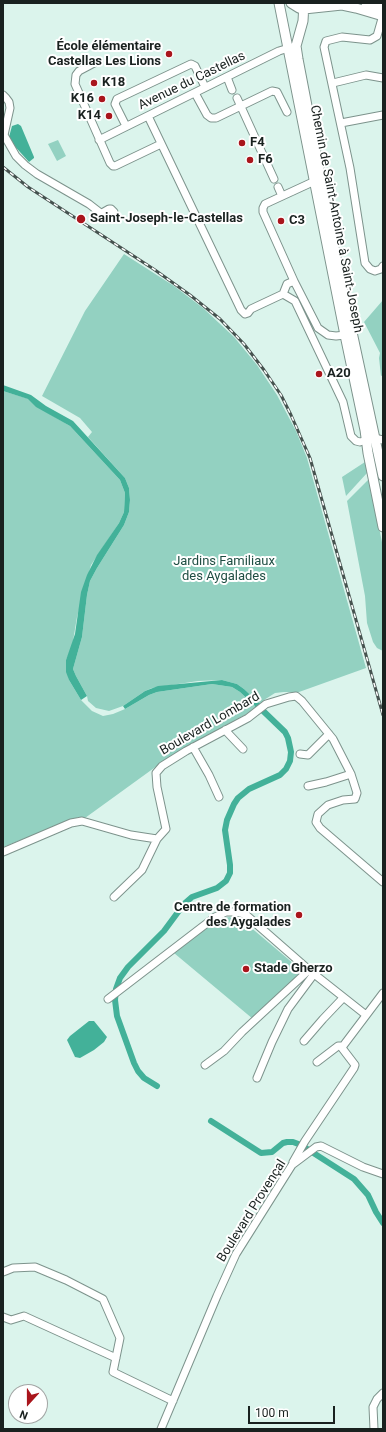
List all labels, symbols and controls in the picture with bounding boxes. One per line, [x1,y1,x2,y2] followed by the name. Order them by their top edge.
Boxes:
[48,39,161,70] place label: École élémentaire Castellas Les Lions
[136,48,248,114] street label: Avenue du Castellas
[164,49,174,59] marker: École élémentaire Castellas Les Lions
[102,75,125,91] place label: K18
[89,78,99,88] marker: K18
[71,91,94,107] place label: K16
[97,94,107,104] marker: K16
[306,104,366,334] street label: Chemin de Saint-Antoine à Saint-Joseph
[78,108,101,124] place label: K14
[104,111,114,121] marker: K14
[250,135,265,151] place label: F4
[237,138,247,148] marker: F4
[258,152,273,168] place label: F6
[245,155,255,165] marker: F6
[90,211,243,227] place label: Saint-Joseph-le-Castellas
[75,213,87,225] marker: Saint-Joseph-le-Castellas
[289,213,305,229] place label: C3
[276,216,286,226] marker: C3
[327,366,351,382] place label: A20
[314,369,324,379] marker: A20
[173,554,275,585] park label: Jardins Familiaux des Aygalades
[157,689,263,759] street label: Boulevard Lombard
[174,900,291,931] place label: Centre de formation des Aygalades
[294,910,304,920] marker: Centre de formation des Aygalades
[254,961,333,977] place label: Stade Gherzo
[241,964,251,974] marker: Stade Gherzo
[214,1157,290,1265] street label: Boulevard Provençal
[8,1384,48,1424] north arrow
[250,1398,337,1424] scale bar
[255,1406,289,1420] text: 100 m
[18,1407,30,1422] text: N

